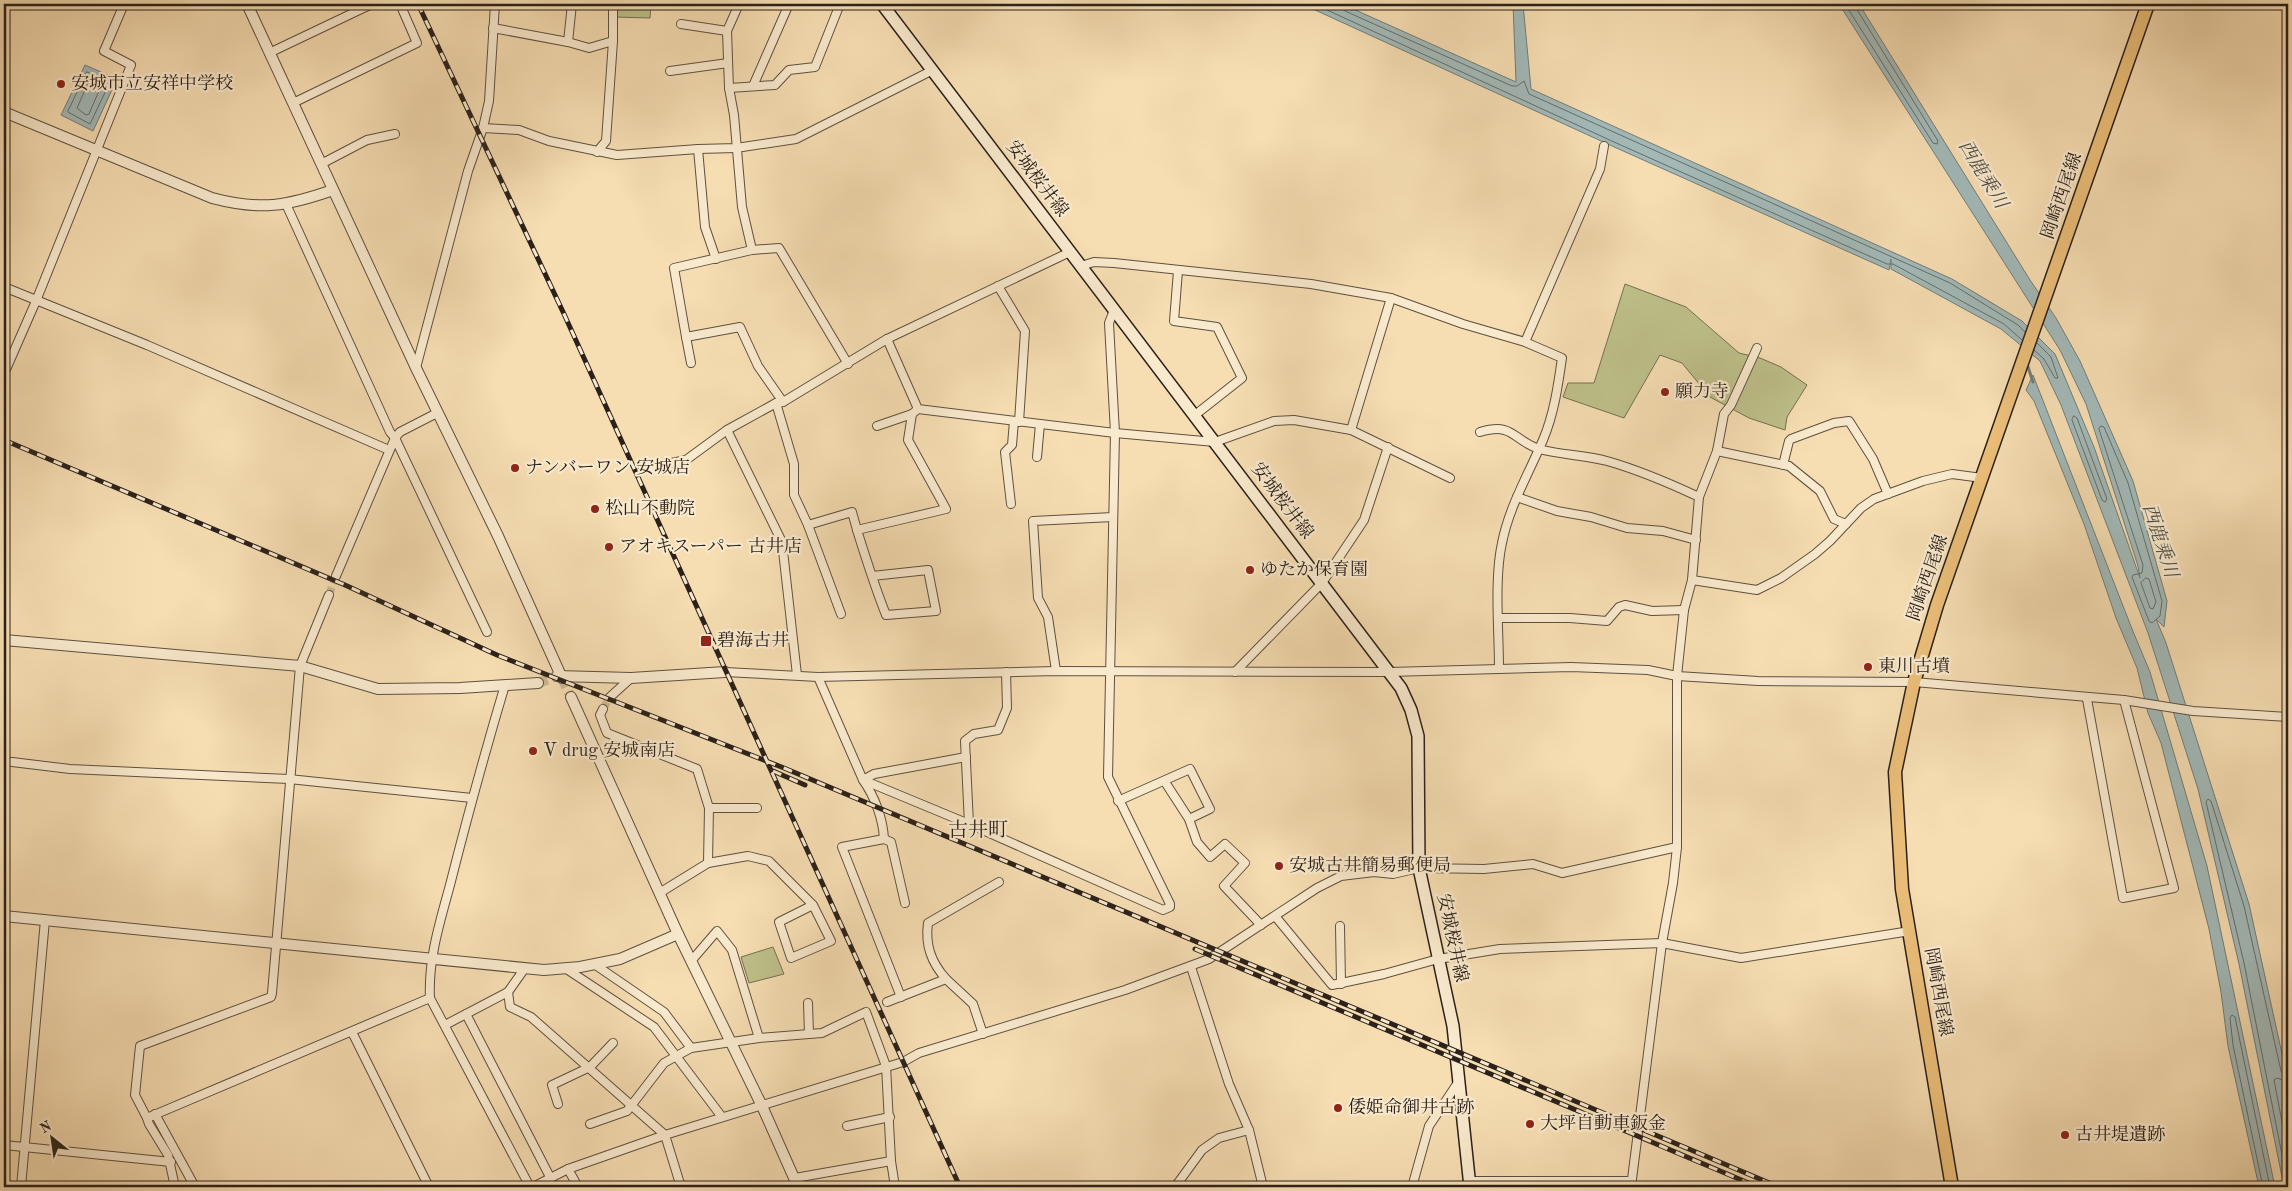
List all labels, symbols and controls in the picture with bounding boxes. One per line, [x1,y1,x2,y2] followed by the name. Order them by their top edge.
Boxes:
[71,73,233,93] place label: 安城市立安祥中学校
[55,78,67,90] marker: 安城市立安祥中学校
[1003,136,1073,220] street label: 安城桜井線
[1954,136,2012,214] water label: 西鹿乗川
[2037,150,2085,241] street label: 岡崎西尾線
[1675,381,1729,401] place label: 願力寺
[1659,386,1671,398] marker: 願力寺
[525,457,690,477] place label: ナンバーワン 安城店
[1248,458,1318,542] street label: 安城桜井線
[509,462,521,474] marker: ナンバーワン 安城店
[605,498,695,518] place label: 松山不動院
[2138,501,2182,582] water label: 西鹿乗川
[589,503,601,515] marker: 松山不動院
[1903,532,1951,623] street label: 岡崎西尾線
[619,536,802,556] place label: アオキスーパー 古井店
[603,541,615,553] marker: アオキスーパー 古井店
[1260,559,1368,579] place label: ゆたか保育園
[1244,564,1256,576] marker: ゆたか保育園
[717,630,789,650] place label: 碧海古井
[699,634,713,648] marker: 碧海古井
[1878,656,1950,676] place label: 東川古墳
[1862,661,1874,673] marker: 東川古墳
[543,740,675,760] place label: V drug 安城南店
[527,745,539,757] marker: V drug 安城南店
[948,819,1008,841] district label: 古井町
[1289,855,1451,875] place label: 安城古井簡易郵便局
[1273,860,1285,872] marker: 安城古井簡易郵便局
[1434,892,1472,984] street label: 安城桜井線
[1921,946,1957,1038] street label: 岡崎西尾線
[1348,1097,1474,1117] place label: 倭姫命御井古跡
[1332,1102,1344,1114] marker: 倭姫命御井古跡
[1540,1113,1666,1133] place label: 大坪自動車鈑金
[28,1114,78,1164] north arrow
[1524,1118,1536,1130] marker: 大坪自動車鈑金
[38,1119,54,1136] text: N
[2075,1124,2165,1144] place label: 古井堤遺跡
[2059,1129,2071,1141] marker: 古井堤遺跡

